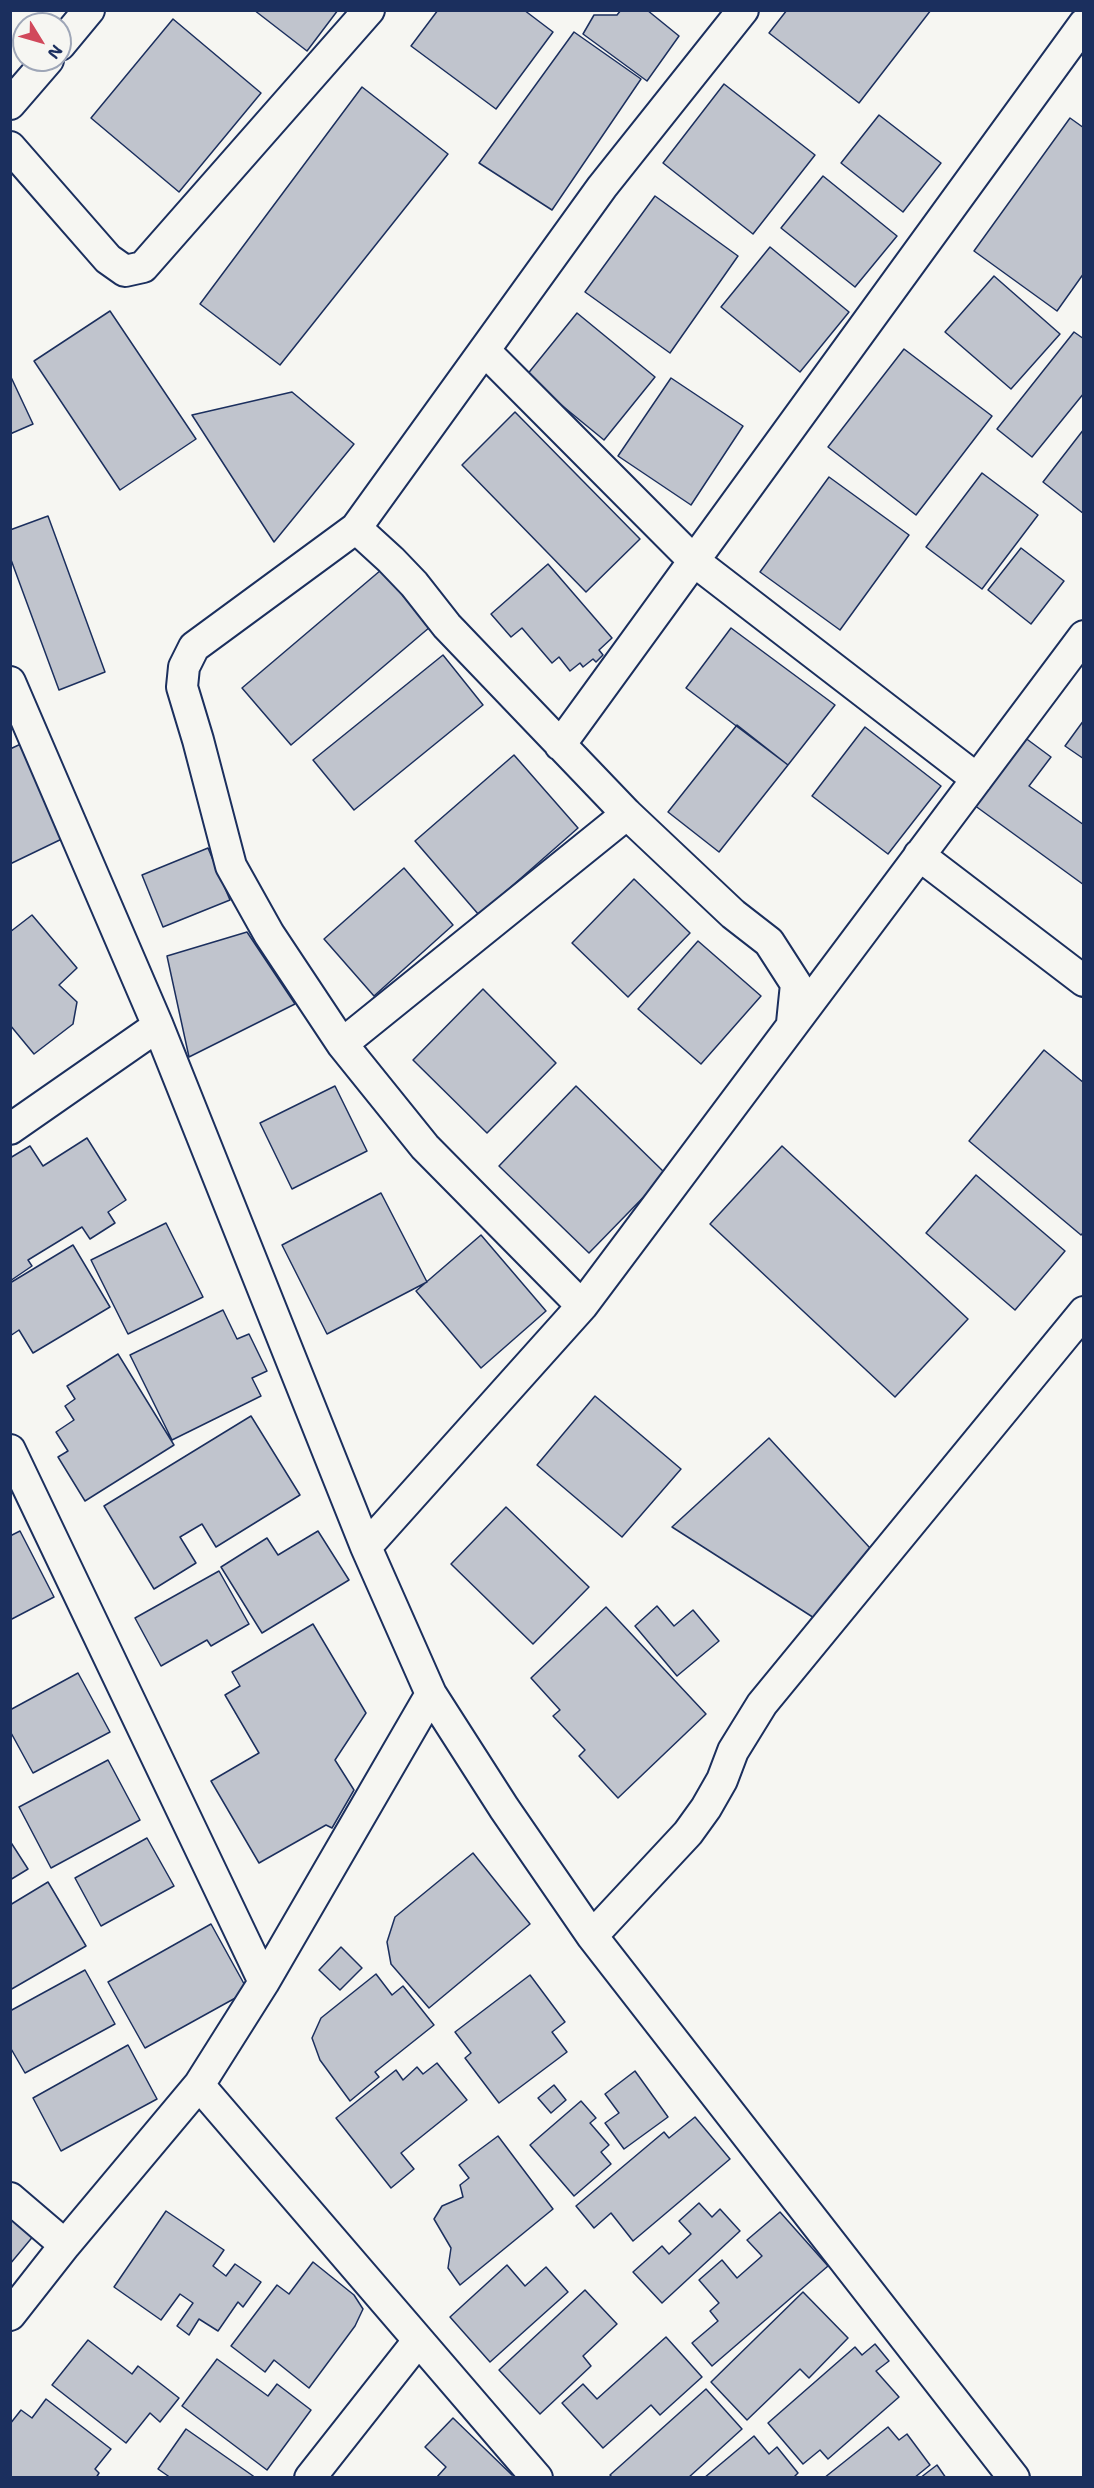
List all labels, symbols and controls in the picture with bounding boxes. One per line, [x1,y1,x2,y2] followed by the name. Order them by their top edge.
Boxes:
[12,12,72,72] north arrow
[43,41,67,63] text: N

